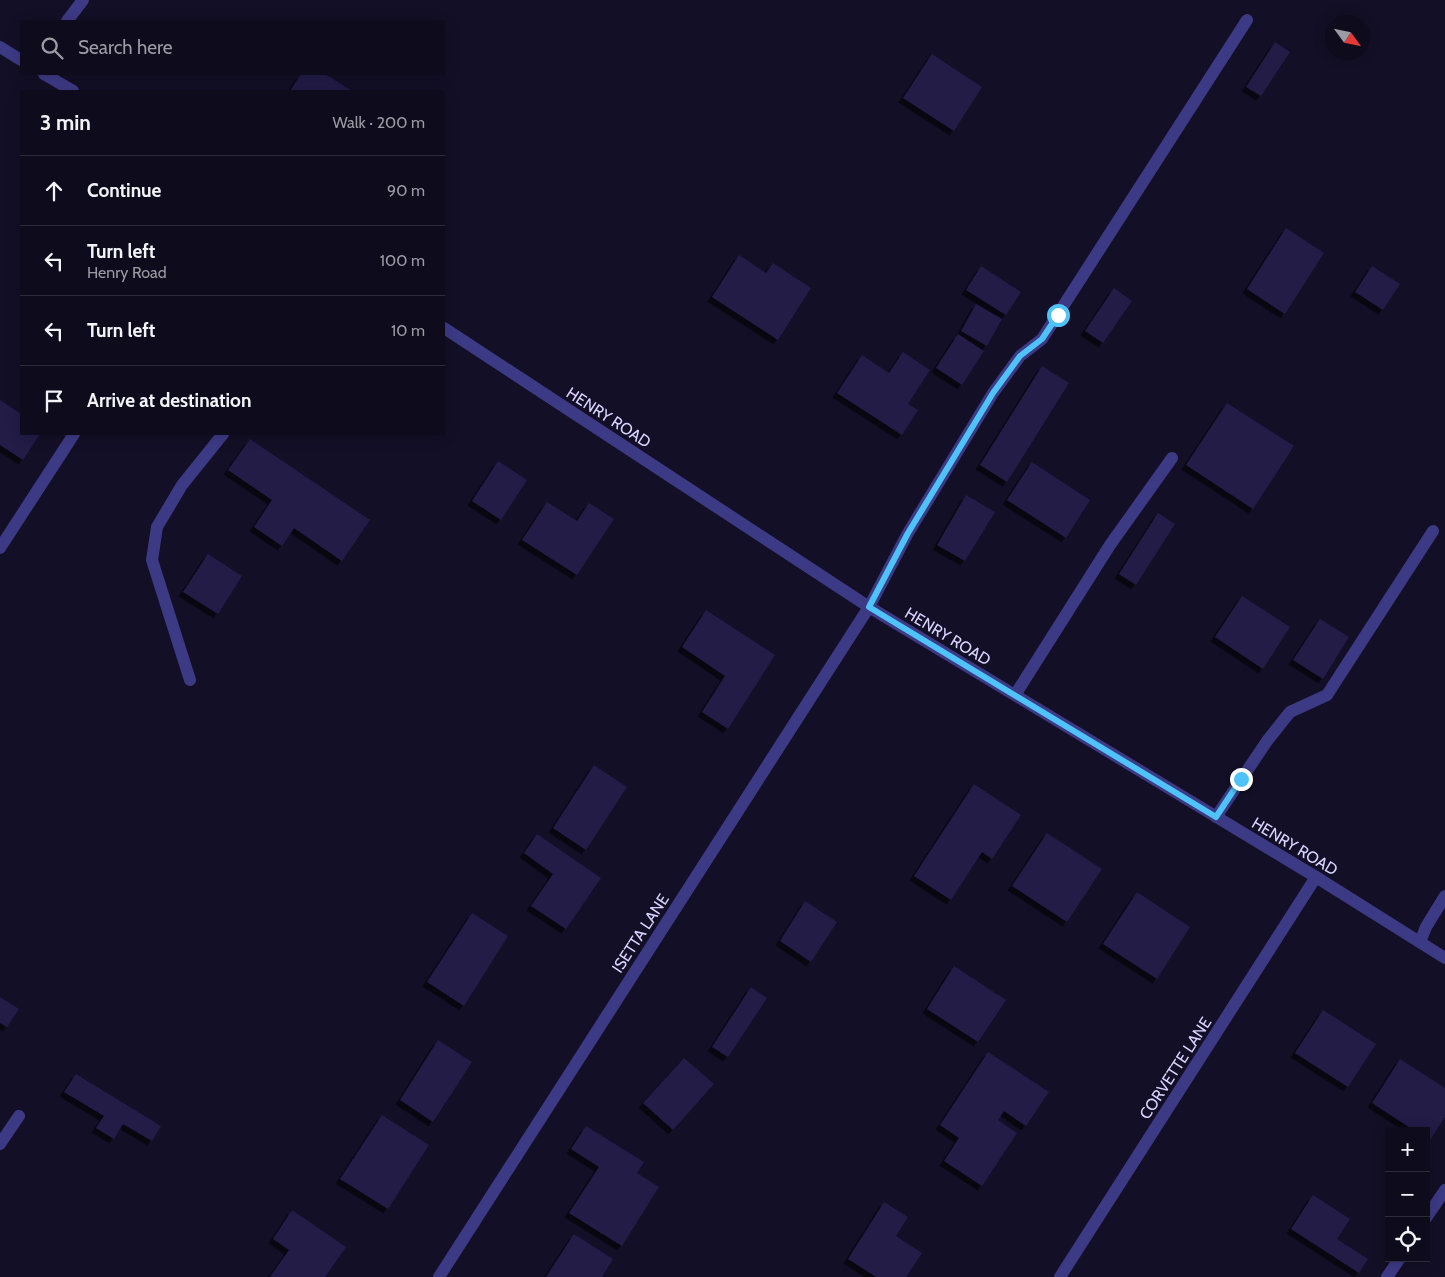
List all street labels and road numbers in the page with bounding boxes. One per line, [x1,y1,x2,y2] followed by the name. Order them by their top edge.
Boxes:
[563,383,655,452] street label: HENRY ROAD
[901,603,994,670] street label: HENRY ROAD
[1248,813,1341,880] street label: HENRY ROAD
[608,890,673,976] street label: ISETTA LANE
[1135,1014,1216,1123] street label: CORVETTE LANE

